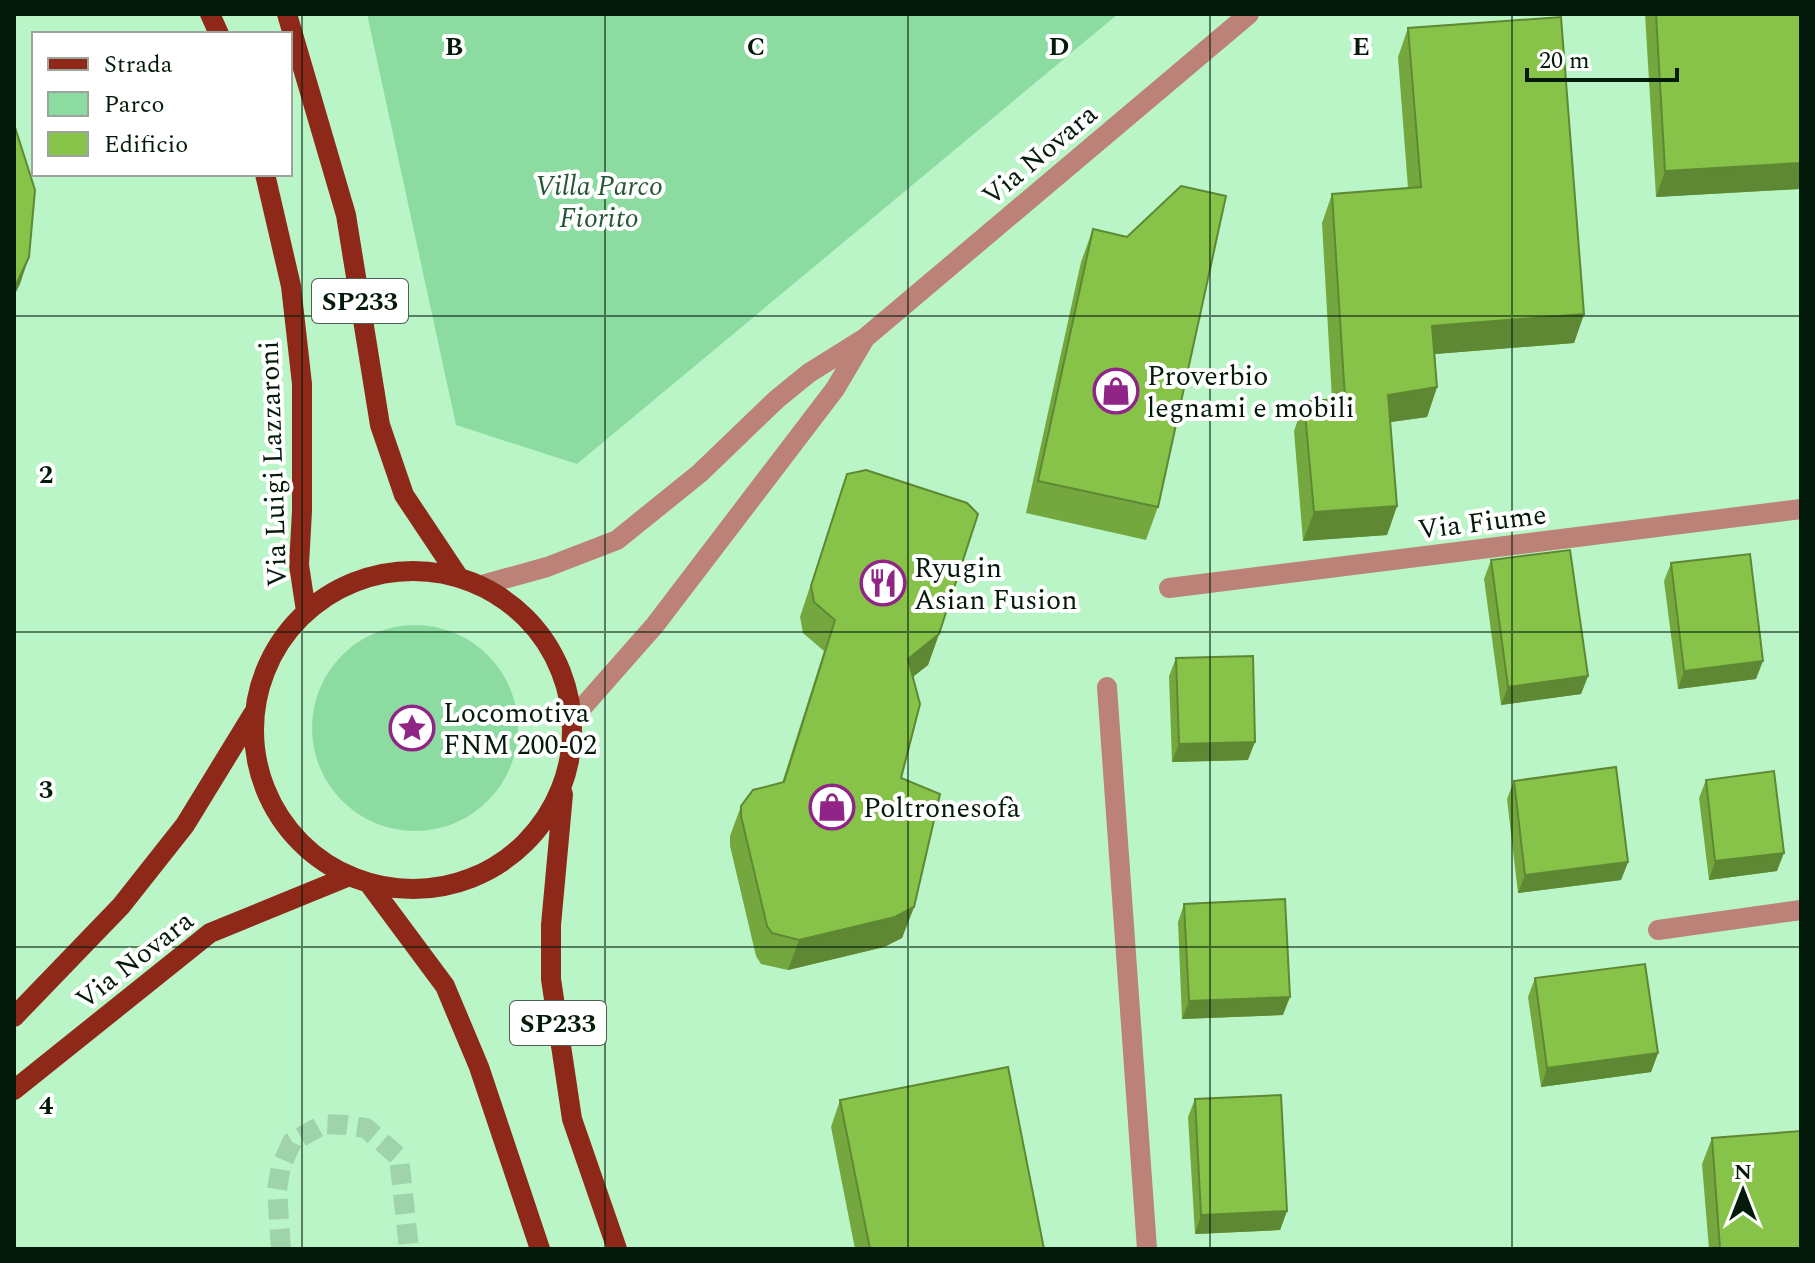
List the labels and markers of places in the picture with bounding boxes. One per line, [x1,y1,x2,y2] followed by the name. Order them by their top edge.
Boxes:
[1147,355,1354,430] place label: Proverbio legnami e mobili
[1092,367,1140,415] shop icon: Proverbio legnami e mobili
[914,547,1077,622] place label: Ryugin Asian Fusion
[859,559,907,607] restaurant icon: Ryugin Asian Fusion
[443,692,597,767] place label: Locomotiva FNM 200-02
[388,704,436,752] place icon: Locomotiva FNM 200-02
[808,783,856,831] shop icon: Poltronesofà
[863,787,1021,830] place label: Poltronesofà

